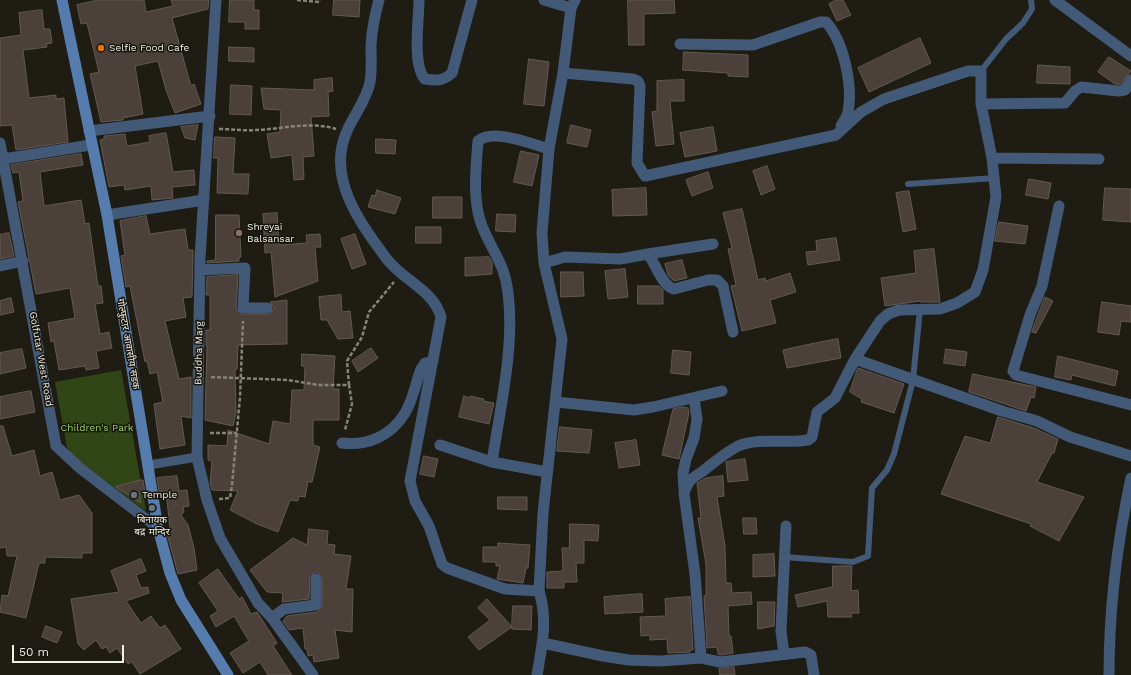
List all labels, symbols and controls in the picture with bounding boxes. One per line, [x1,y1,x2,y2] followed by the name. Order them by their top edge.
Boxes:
[109,42,189,54] place label: Selfie Food Cafe
[96,43,106,53] marker: Selfie Food Cafe
[247,221,294,244] place label: Shreyai Balsansar
[234,228,244,238] marker: Shreyai Balsansar
[114,298,142,390] street label: गोल्फुटार आवासीय सडक
[27,311,55,407] street label: Golfutar West Road
[192,321,206,385] street label: Buddha Marg
[60,422,134,434] park label: Children's Park
[142,489,177,501] place label: Temple
[129,490,139,500] marker: Temple
[147,503,157,513] marker: बिनायक बद्र मन्दिर
[134,514,170,538] place label: बिनायक बद्र मन्दिर
[14,637,126,663] scale bar
[19,645,49,659] text: 50 m

